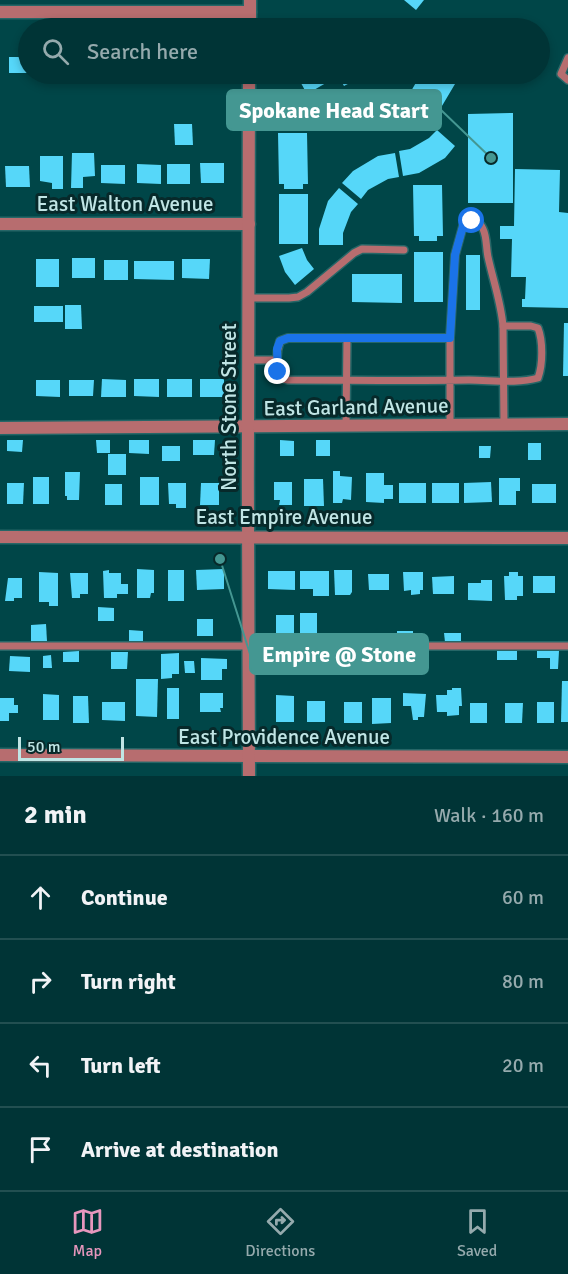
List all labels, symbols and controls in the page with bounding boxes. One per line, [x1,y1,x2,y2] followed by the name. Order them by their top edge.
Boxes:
[18,18,550,84] search box
[39,35,72,68] icon: search
[87,38,198,65] text: Search here
[227,90,441,130] callout: Spokane Head Start
[239,97,429,124] text: Spokane Head Start
[37,191,213,217] street label: East Walton Avenue
[458,207,484,233] route start
[216,323,242,491] street label: North Stone Street
[264,358,290,384] route end
[263,392,449,422] street label: East Garland Avenue
[195,504,373,530] street label: East Empire Avenue
[250,634,428,674] callout: Empire @ Stone
[262,641,416,668] text: Empire @ Stone
[178,724,390,750] street label: East Providence Avenue
[18,734,124,762] scale bar
[27,737,61,757] text: 50 m
[24,799,87,831] text: 2 min
[434,803,544,828] text: Walk · 160 m
[24,881,57,914] icon: ahead
[81,884,168,911] text: Continue
[502,885,544,910] text: 60 m
[24,965,57,998] icon: right
[81,968,176,995] text: Turn right
[502,969,544,994] text: 80 m
[24,1049,57,1082] icon: left
[81,1052,161,1079] text: Turn left
[502,1053,544,1078] text: 20 m
[24,1133,57,1166] icon: arrive
[81,1136,278,1163] text: Arrive at destination
[71,1205,104,1261] tab: Map
[245,1205,315,1261] tab: Directions
[457,1205,497,1261] tab: Saved

